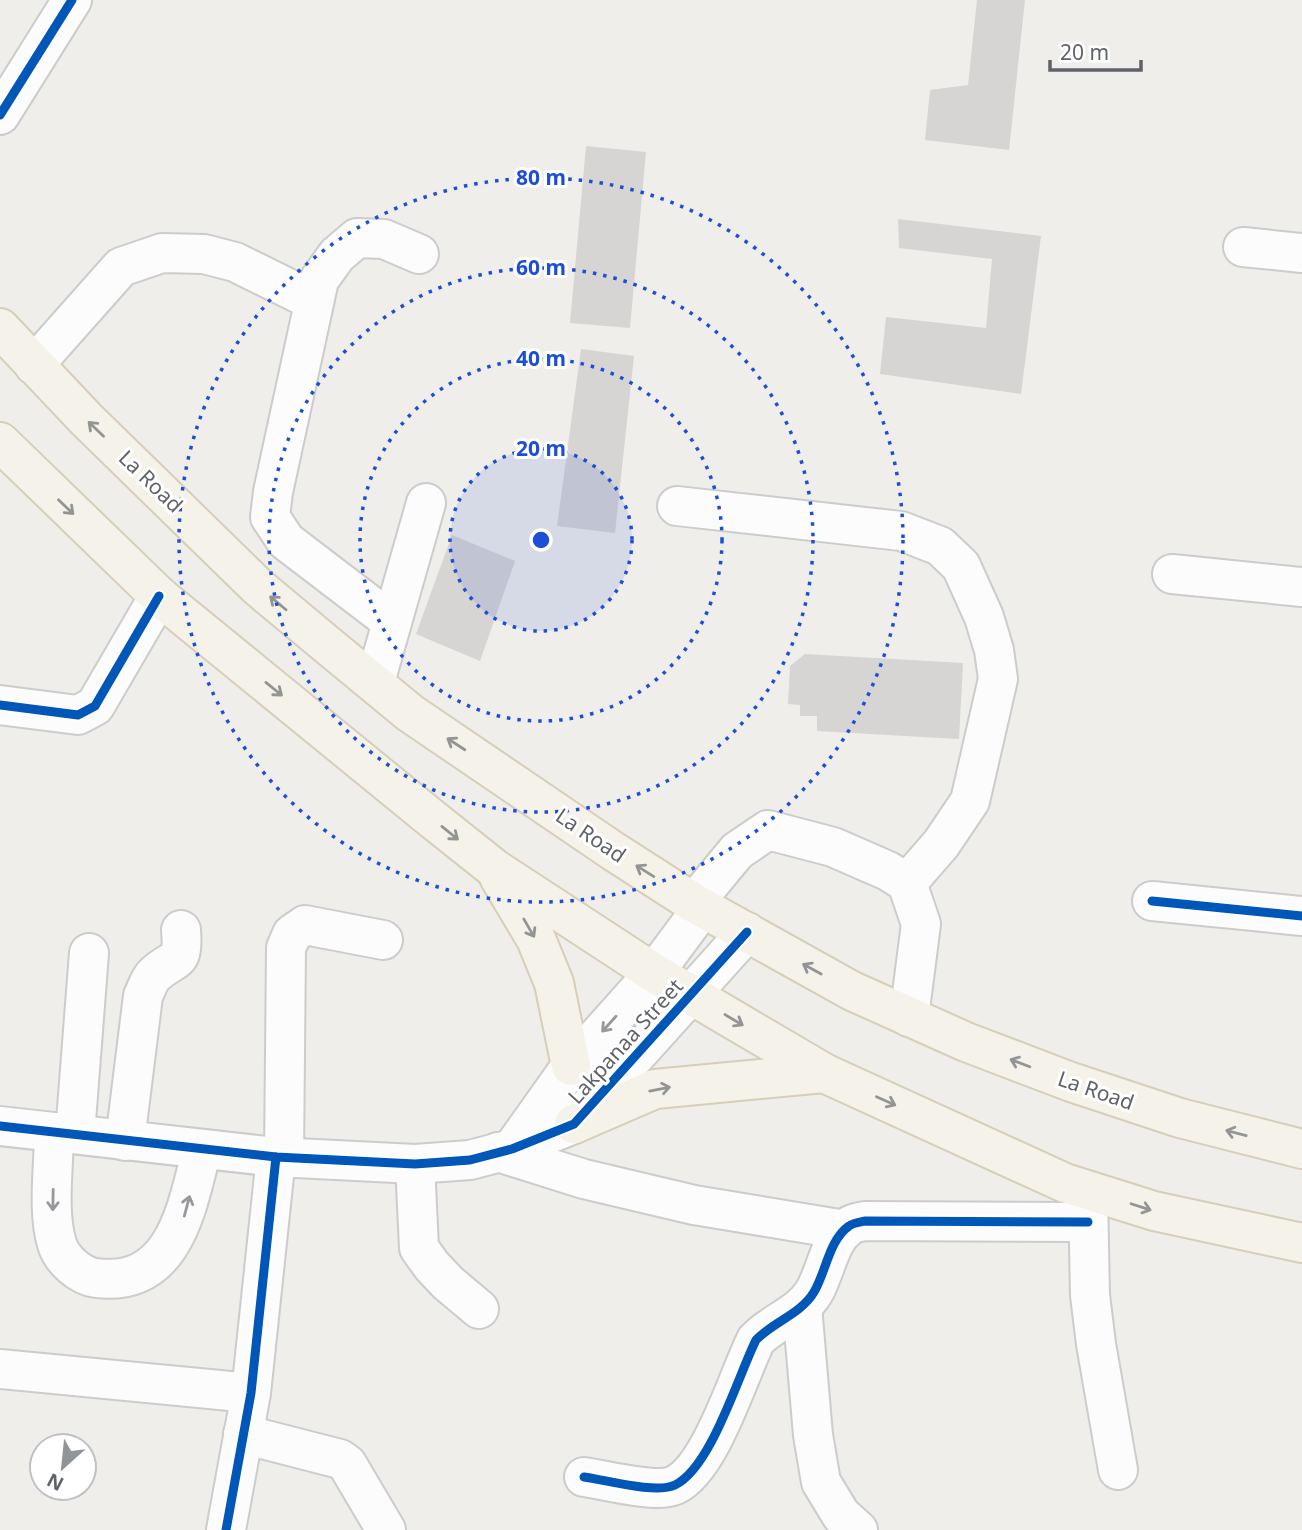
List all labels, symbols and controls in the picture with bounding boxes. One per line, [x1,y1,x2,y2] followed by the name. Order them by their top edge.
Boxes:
[1050,28,1141,72] scale bar
[1060,38,1109,66] text: 20 m
[516,163,566,191] text: 80 m
[516,253,566,281] text: 60 m
[516,344,566,372] text: 40 m
[88,420,105,437] one-way arrow
[516,434,566,462] text: 20 m
[113,444,189,518] street label: La Road
[57,498,74,515] one-way arrow
[529,528,553,552] centre of rings
[269,596,287,611] one-way arrow
[264,681,282,697] one-way arrow
[447,737,467,751] one-way arrow
[551,801,631,869] street label: La Road
[440,825,458,841] one-way arrow
[635,864,655,878] one-way arrow
[522,917,536,937] one-way arrow
[803,962,823,976] one-way arrow
[561,972,689,1110] street label: Lakpanaa Street
[723,1013,743,1027] one-way arrow
[601,1014,617,1032] one-way arrow
[1009,1055,1031,1068] one-way arrow
[1054,1064,1138,1116] street label: La Road
[648,1082,671,1096] one-way arrow
[875,1095,896,1108] one-way arrow
[1225,1126,1248,1139] one-way arrow
[46,1188,60,1211] one-way arrow
[181,1195,194,1217] one-way arrow
[1130,1201,1152,1214] one-way arrow
[28,1432,98,1502] north arrow
[42,1467,68,1497] text: N

